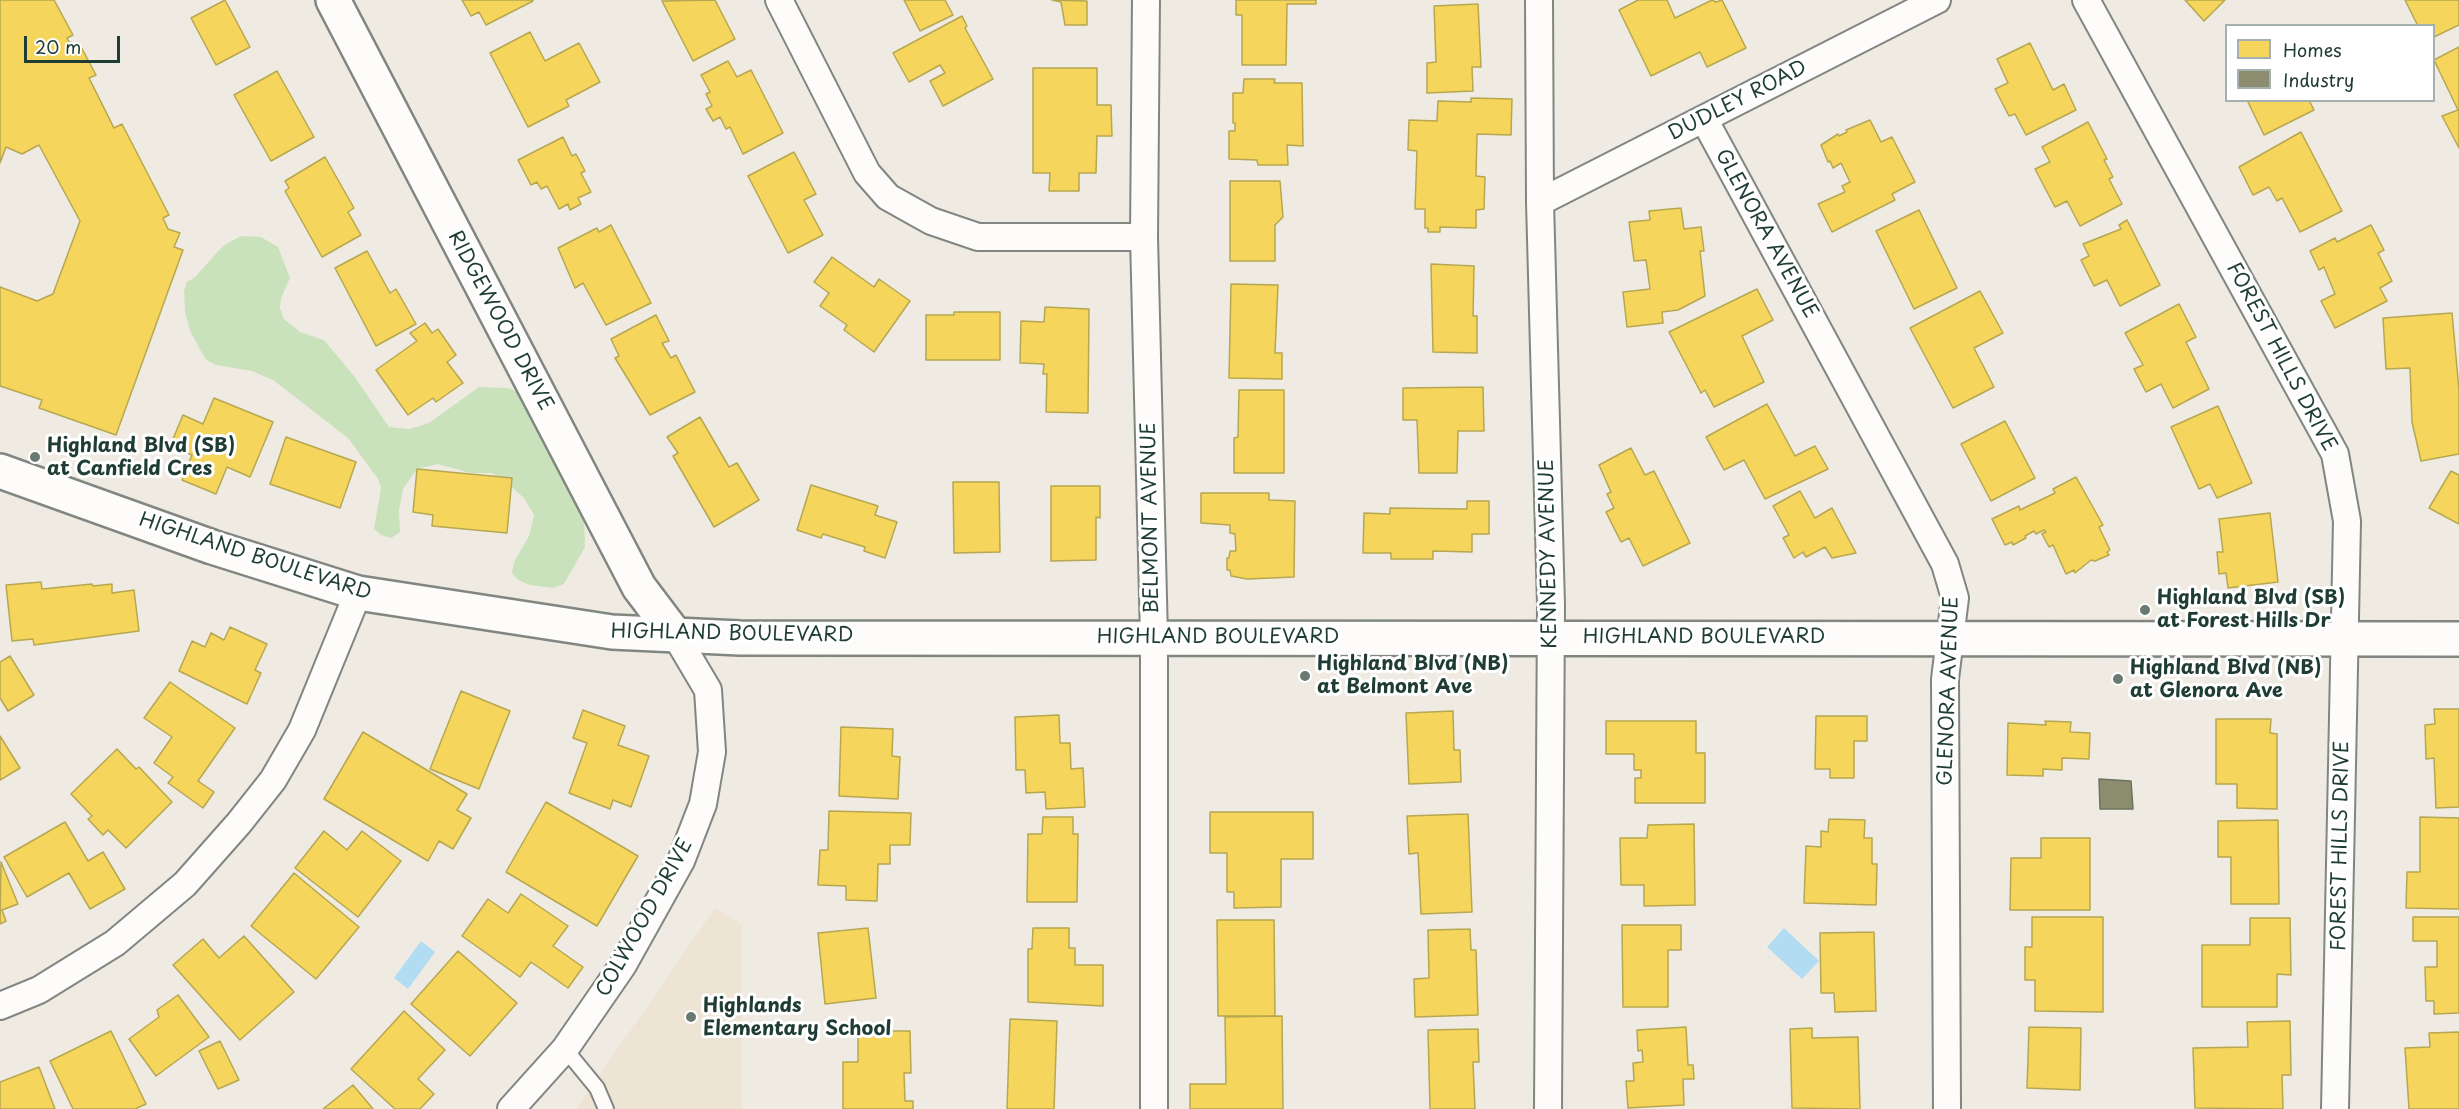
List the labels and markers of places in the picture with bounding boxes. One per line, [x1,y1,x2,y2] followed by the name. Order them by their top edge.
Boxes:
[47,434,235,481] place label: Highland Blvd (SB) at Canfield Cres
[28,450,42,464] marker: Highland Blvd (SB) at Canfield Cres
[2157,586,2345,633] place label: Highland Blvd (SB) at Forest Hills Dr
[2138,603,2152,617] marker: Highland Blvd (SB) at Forest Hills Dr
[1317,652,1509,699] place label: Highland Blvd (NB) at Belmont Ave
[2130,656,2322,703] place label: Highland Blvd (NB) at Glenora Ave
[1298,669,1312,683] marker: Highland Blvd (NB) at Belmont Ave
[2111,672,2125,686] marker: Highland Blvd (NB) at Glenora Ave
[703,994,891,1041] place label: Highlands Elementary School
[684,1010,698,1024] marker: Highlands Elementary School

